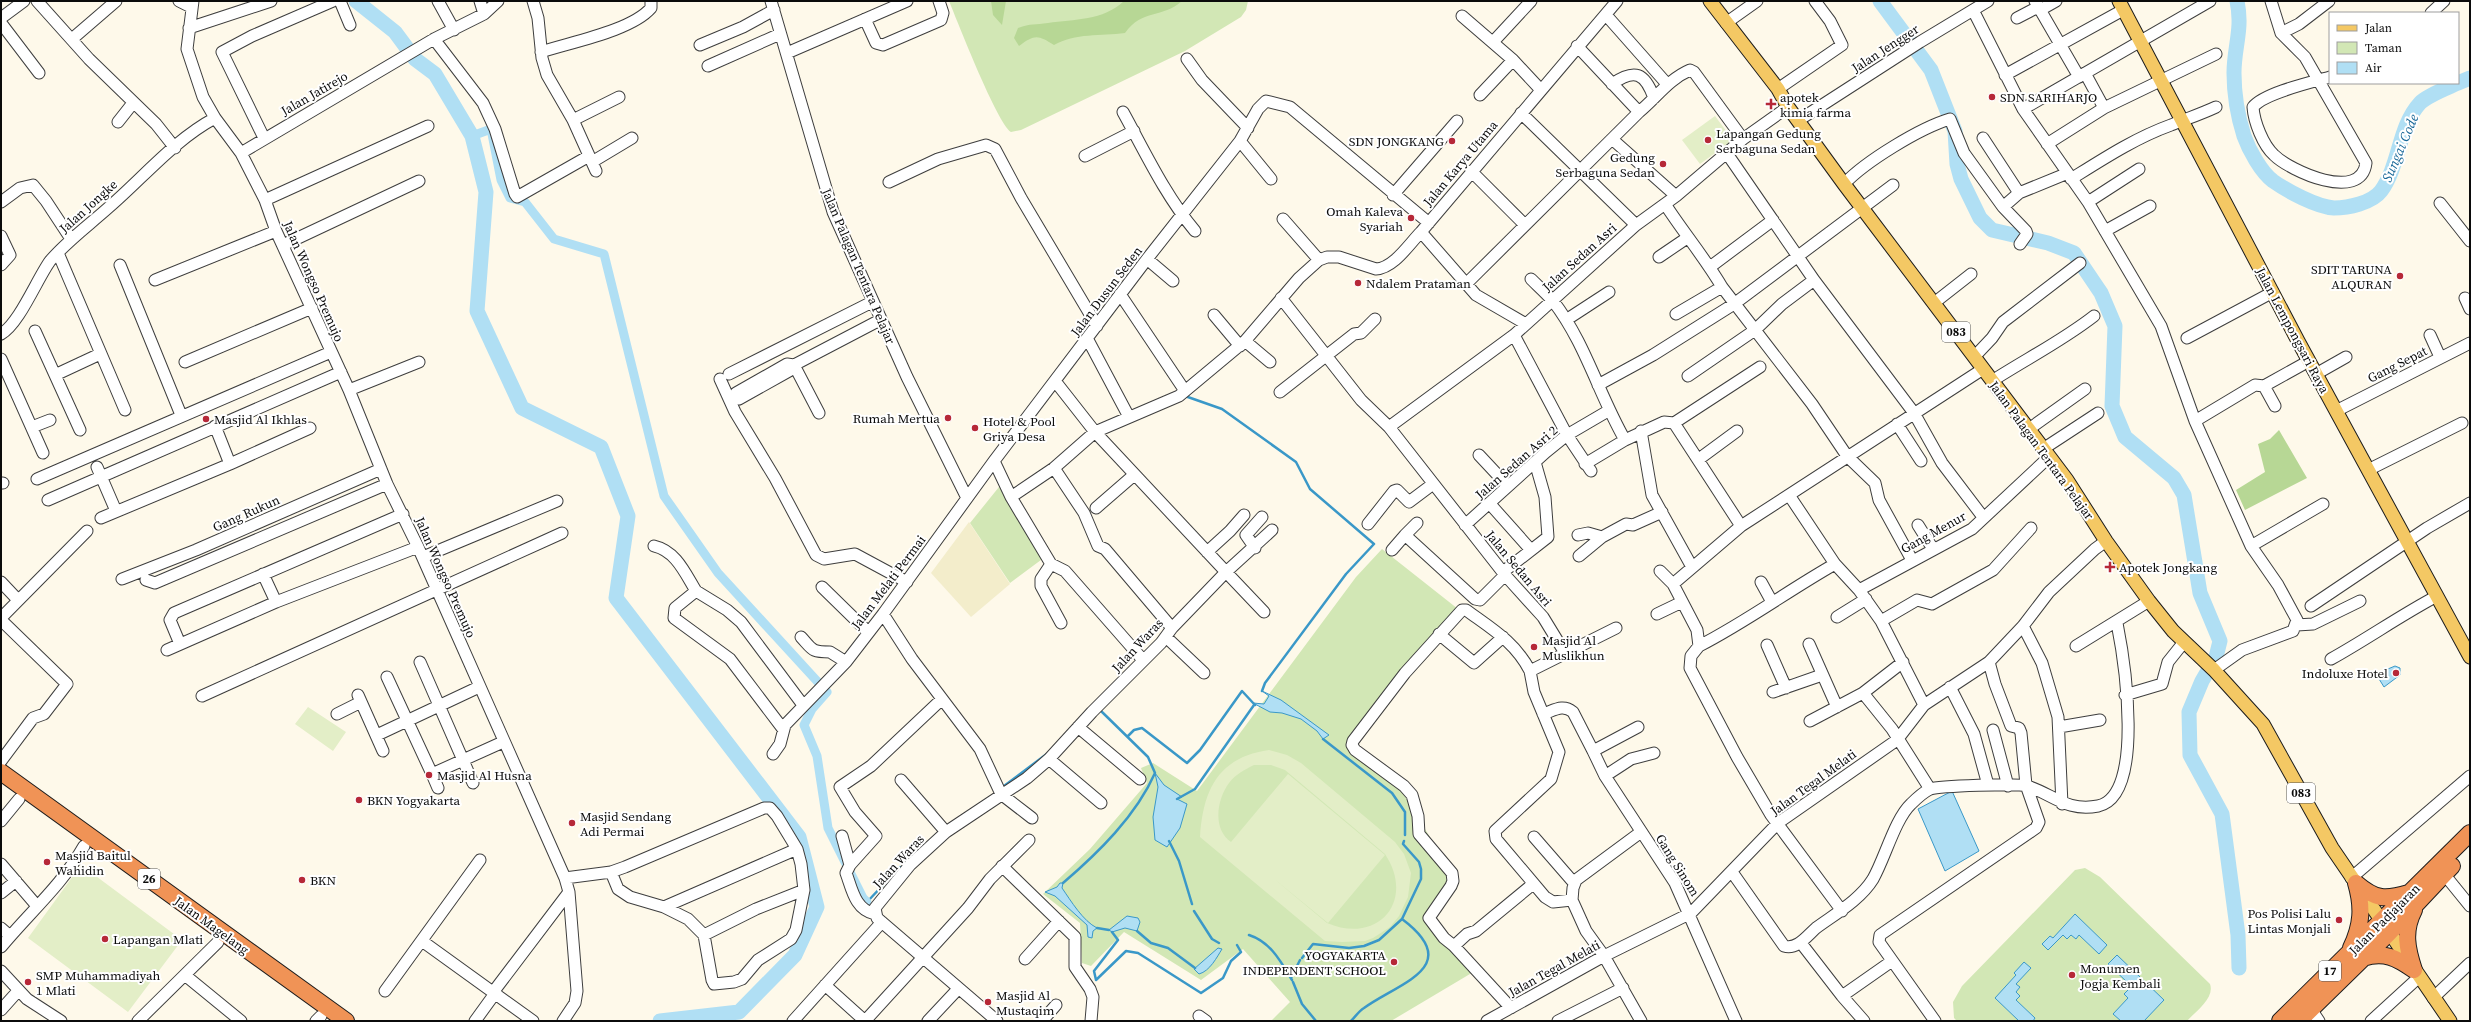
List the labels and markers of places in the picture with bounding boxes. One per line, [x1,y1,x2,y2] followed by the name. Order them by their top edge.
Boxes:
[1780,89,1852,121] place label: apotek kimia farma
[2000,89,2097,106] place label: SDN SARIHARJO
[1987,92,1997,102] marker: SDN SARIHARJO
[1765,98,1777,110] marker: apotek kimia farma
[1716,125,1821,157] place label: Lapangan Gedung Serbaguna Sedan
[1349,133,1444,150] place label: SDN JONGKANG
[1703,135,1713,145] marker: Lapangan Gedung Serbaguna Sedan
[1447,136,1457,146] marker: SDN JONGKANG
[1556,149,1655,181] place label: Gedung Serbaguna Sedan
[1658,159,1668,169] marker: Gedung Serbaguna Sedan
[1326,203,1403,235] place label: Omah Kaleva Syariah
[1406,213,1416,223] marker: Omah Kaleva Syariah
[2311,261,2392,293] place label: SDIT TARUNA ALQURAN
[2395,271,2405,281] marker: SDIT TARUNA ALQURAN
[1366,275,1471,292] place label: Ndalem Prataman
[1353,278,1363,288] marker: Ndalem Prataman
[853,410,940,427] place label: Rumah Mertua
[214,411,307,428] place label: Masjid Al Ikhlas
[943,413,953,423] marker: Rumah Mertua
[983,413,1056,445] place label: Hotel & Pool Griya Desa
[201,414,211,424] marker: Masjid Al Ikhlas
[970,423,980,433] marker: Hotel & Pool Griya Desa
[2119,559,2217,576] place label: Apotek Jongkang
[2104,561,2116,573] marker: Apotek Jongkang
[1542,632,1605,664] place label: Masjid Al Muslikhun
[1529,642,1539,652] marker: Masjid Al Muslikhun
[2302,665,2388,682] place label: Indoluxe Hotel
[2391,668,2401,678] marker: Indoluxe Hotel
[437,767,532,784] place label: Masjid Al Husna
[424,770,434,780] marker: Masjid Al Husna
[367,792,460,809] place label: BKN Yogyakarta
[354,795,364,805] marker: BKN Yogyakarta
[580,808,671,840] place label: Masjid Sendang Adi Permai
[567,818,577,828] marker: Masjid Sendang Adi Permai
[55,847,131,879] place label: Masjid Baitul Wahidin
[42,857,52,867] marker: Masjid Baitul Wahidin
[310,872,337,889] place label: BKN
[297,875,307,885] marker: BKN
[2247,905,2331,937] place label: Pos Polisi Lalu Lintas Monjali
[2334,915,2344,925] marker: Pos Polisi Lalu Lintas Monjali
[113,931,203,948] place label: Lapangan Mlati
[100,934,110,944] marker: Lapangan Mlati
[1243,947,1386,979] place label: YOGYAKARTA INDEPENDENT SCHOOL
[1389,957,1399,967] marker: YOGYAKARTA INDEPENDENT SCHOOL
[2079,960,2161,992] place label: Monumen Jogja Kembali
[36,967,160,999] place label: SMP Muhammadiyah 1 Mlati
[2067,970,2077,980] marker: Monumen Jogja Kembali
[23,977,33,987] marker: SMP Muhammadiyah 1 Mlati
[996,987,1055,1019] place label: Masjid Al Mustaqim
[983,997,993,1007] marker: Masjid Al Mustaqim

